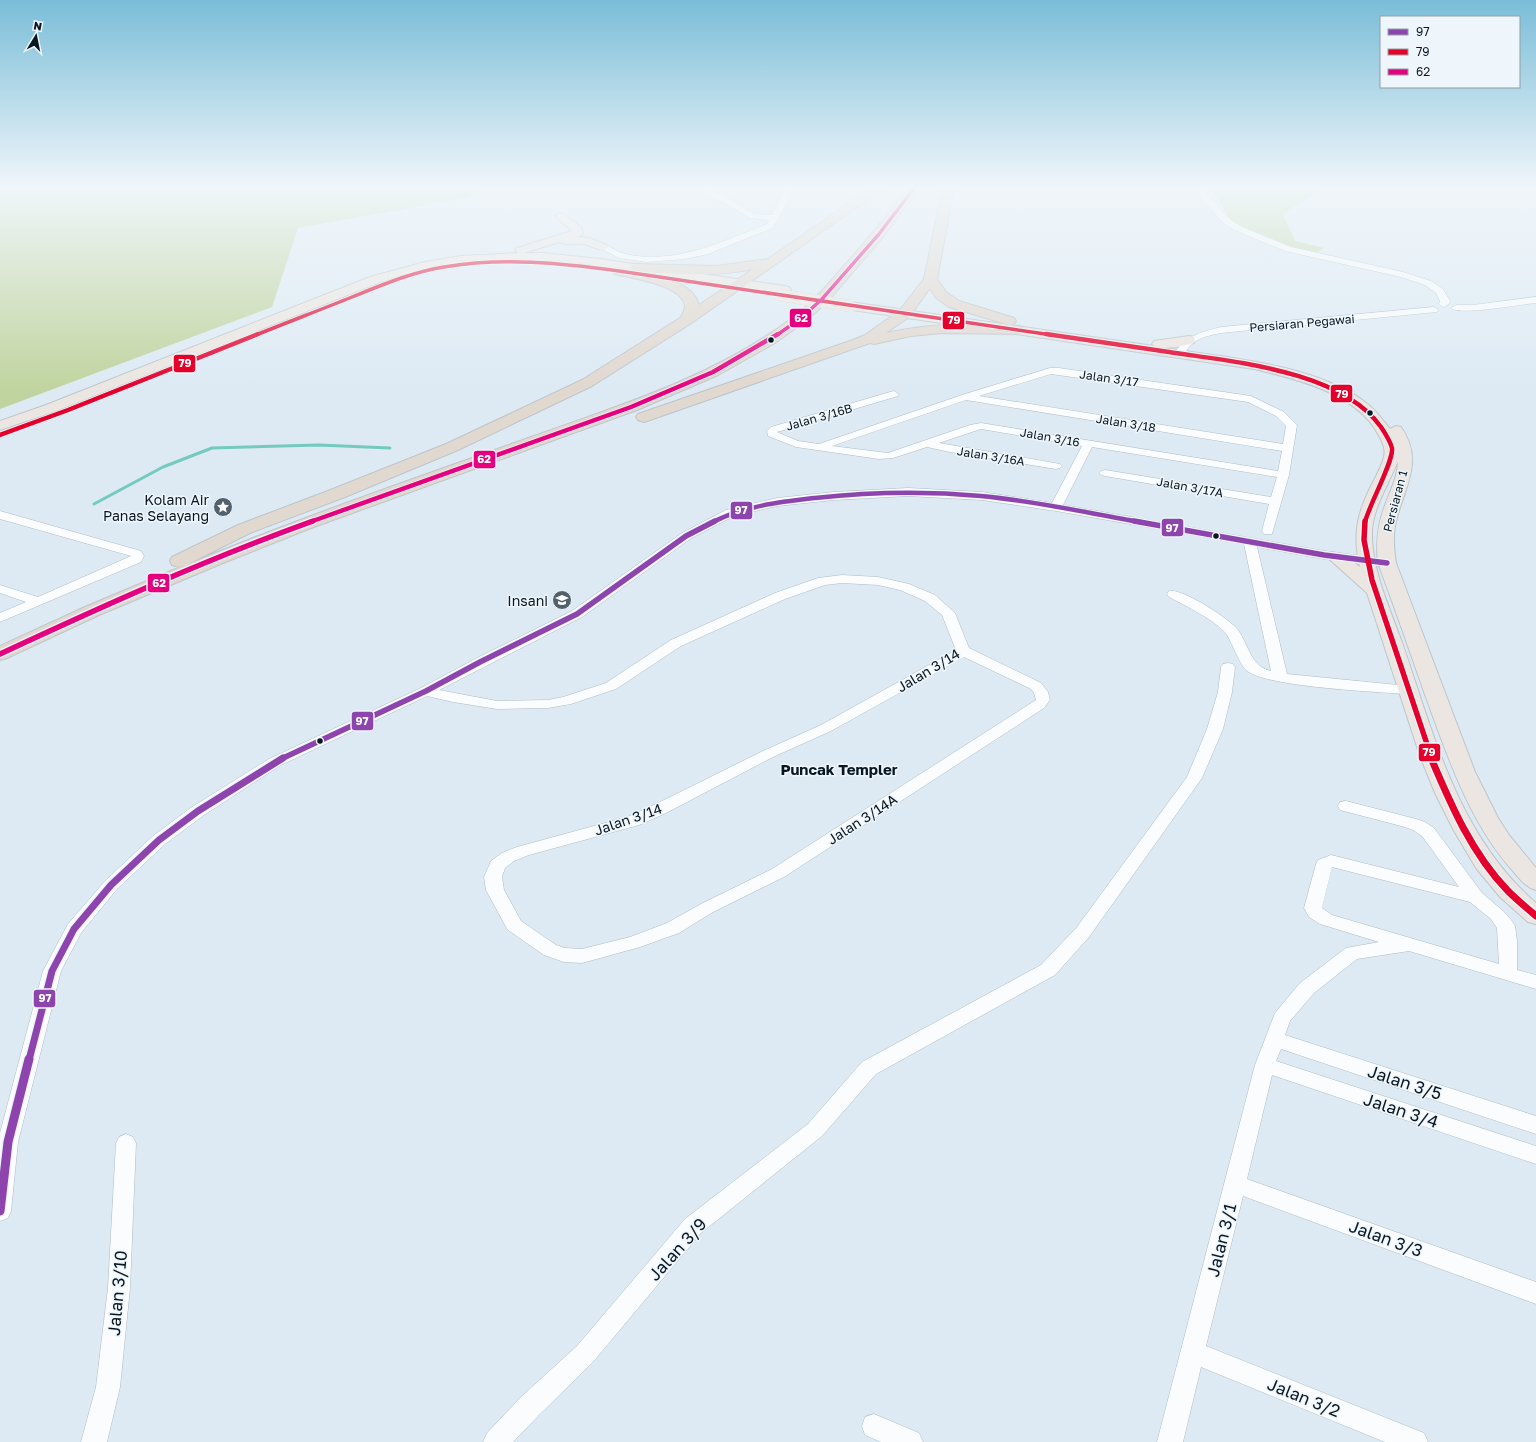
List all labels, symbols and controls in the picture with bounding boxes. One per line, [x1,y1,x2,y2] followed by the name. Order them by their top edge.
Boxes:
[16,16,56,56] north arrow
[1380,16,1520,88] legend
[33,19,43,33] text: N
[1416,24,1430,39] text: 97
[1416,44,1430,59] text: 79
[1416,64,1430,79] text: 62
[789,308,812,328] line badge: 62
[794,311,808,324] text: 62
[942,311,965,330] line badge: 79
[1249,311,1355,335] street label: Persiaran Pegawai
[948,313,961,326] text: 79
[766,335,776,345] unlabelled marker
[173,354,196,373] line badge: 79
[179,356,192,369] text: 79
[1079,366,1139,390] street label: Jalan 3/17
[1330,384,1353,403] line badge: 79
[1336,387,1349,400] text: 79
[784,400,854,434] street label: Jalan 3/16B
[1365,408,1375,418] unlabelled marker
[1095,411,1157,435] street label: Jalan 3/18
[1019,424,1081,450] street label: Jalan 3/16
[956,443,1026,469] street label: Jalan 3/16A
[473,450,496,469] line badge: 62
[477,452,491,465] text: 62
[1380,468,1410,534] street label: Persiaran 1
[1155,474,1225,500] street label: Jalan 3/17A
[103,491,210,524] place label: Kolam Air Panas Selayang
[212,496,234,518] place icon: Kolam Air Panas Selayang
[730,501,753,520] line badge: 97
[735,503,747,516] text: 97
[1161,518,1184,537] line badge: 97
[1166,521,1178,534] text: 97
[1211,531,1221,541] unlabelled marker
[147,573,170,593] line badge: 62
[152,576,166,589] text: 62
[551,589,573,611] school or university icon: Insani
[507,592,548,609] place label: Insani
[893,645,963,695] street label: Jalan 3/14
[351,711,374,731] line badge: 97
[356,714,368,727] text: 97
[315,736,325,746] unlabelled marker
[1418,743,1441,762] line badge: 79
[1423,745,1436,758] text: 79
[780,760,898,778] district label: Puncak Templer
[824,790,901,848] street label: Jalan 3/14A
[592,799,664,839] street label: Jalan 3/14
[33,989,56,1008] line badge: 97
[39,991,51,1004] text: 97
[1365,1060,1445,1104] street label: Jalan 3/5
[1361,1088,1441,1132] street label: Jalan 3/4
[1202,1201,1240,1279] street label: Jalan 3/1
[643,1213,711,1285] street label: Jalan 3/9
[1346,1215,1426,1261] street label: Jalan 3/3
[103,1249,131,1337] street label: Jalan 3/10
[1264,1373,1344,1421] street label: Jalan 3/2

